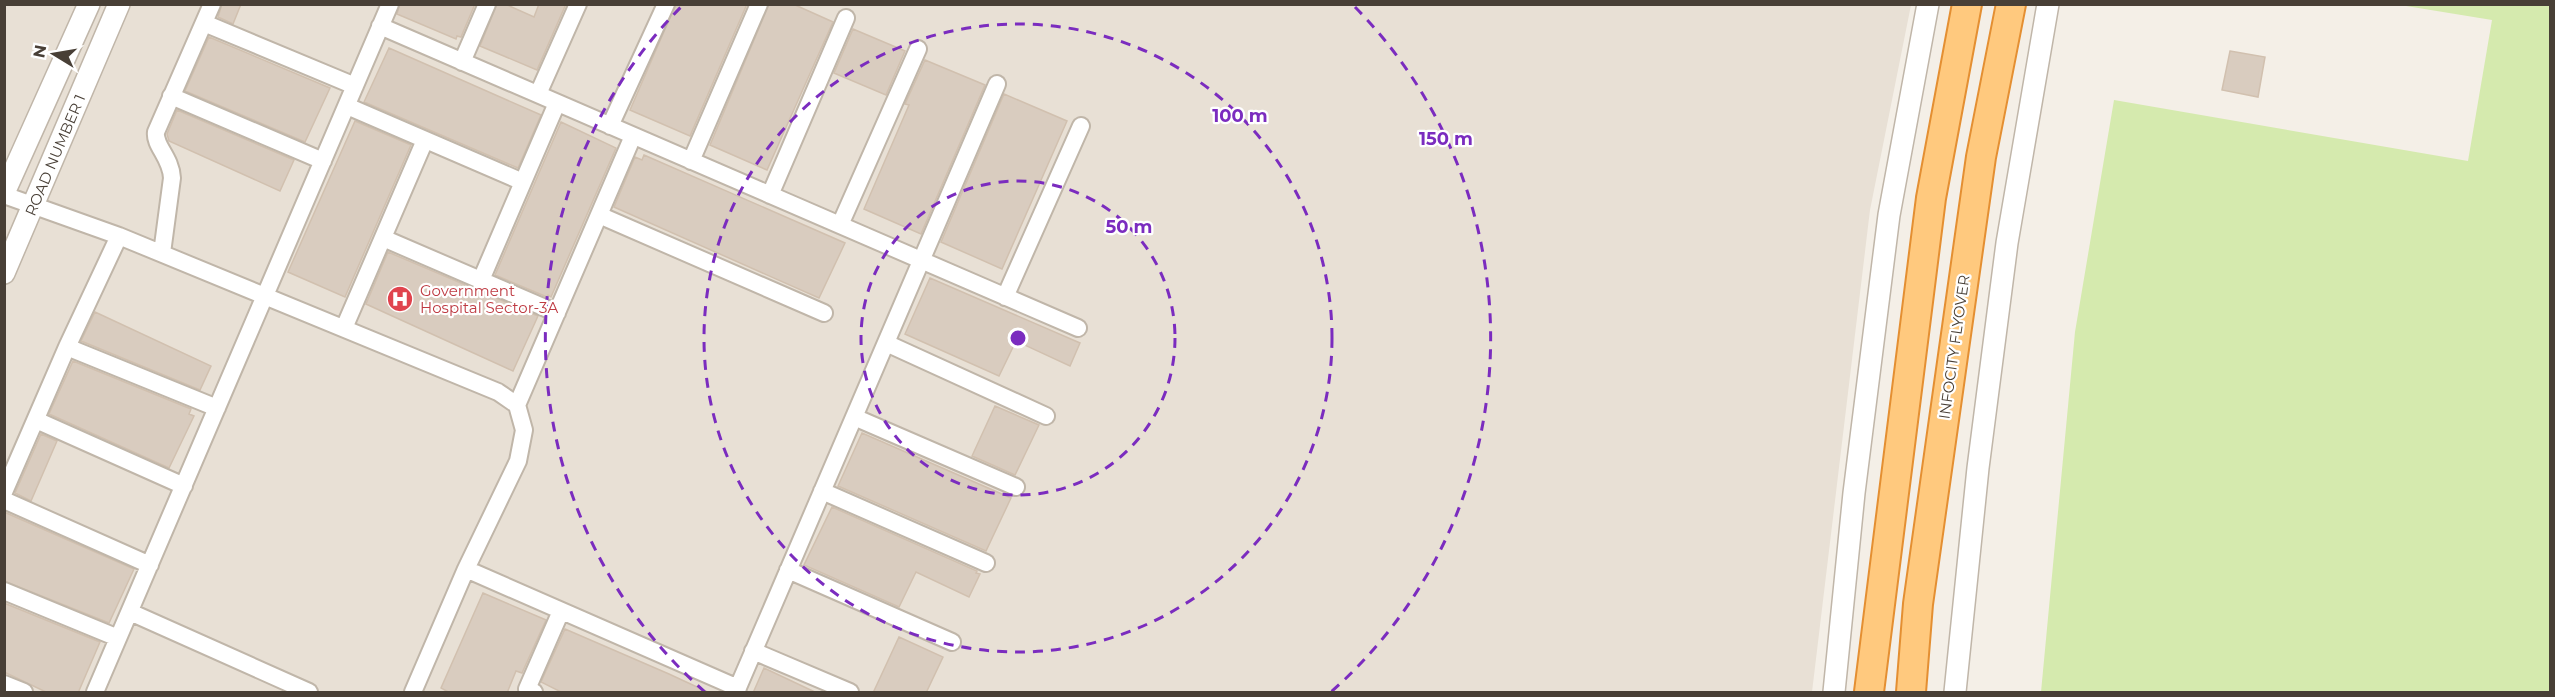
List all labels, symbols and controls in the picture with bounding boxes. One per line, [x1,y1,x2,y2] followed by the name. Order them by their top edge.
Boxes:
[24,24,84,84] north arrow
[29,43,50,59] text: N
[21,91,89,219] street label: ROAD NUMBER 1
[1212,105,1268,127] text: 100 m
[1419,128,1473,150] text: 150 m
[1106,216,1152,238] text: 50 m
[1934,273,1974,420] street label: INFOCITY FLYOVER
[420,281,558,317] place label: Government Hospital Sector-3A
[385,284,415,314] hospital icon: Government Hospital Sector-3A
[1008,328,1028,348] centre of rings

